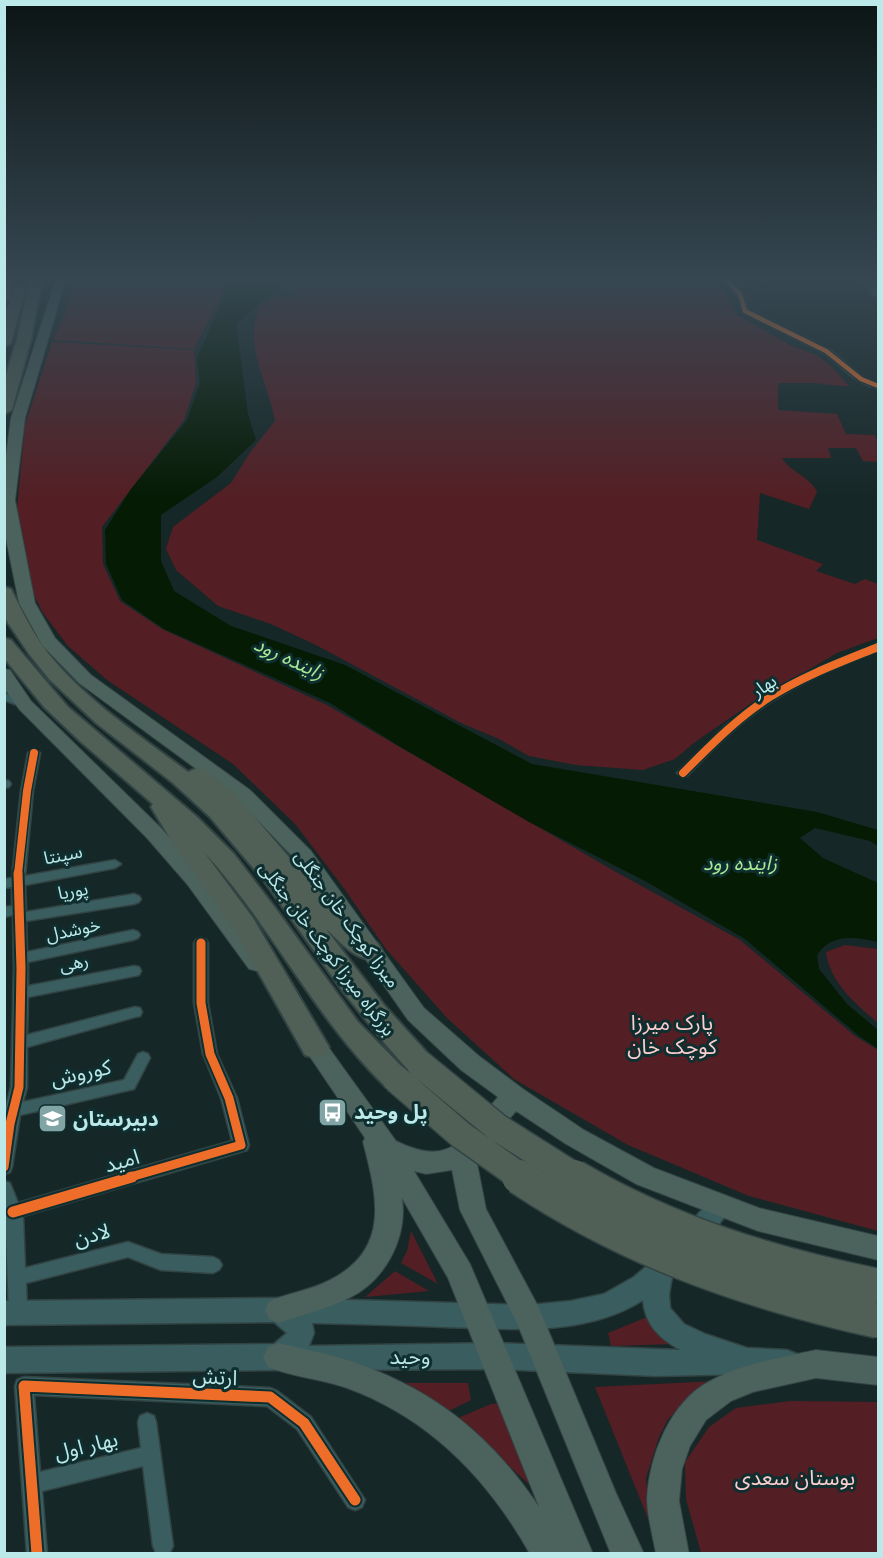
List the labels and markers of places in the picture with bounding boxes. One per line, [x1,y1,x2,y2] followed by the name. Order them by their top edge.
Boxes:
[317,1096,349,1128] bus stop icon: پل وحید
[354,1098,428,1126] place label: پل وحید
[36,1103,68,1135] school or university icon: دبیرستان
[73,1105,159,1132] place label: دبیرستان

